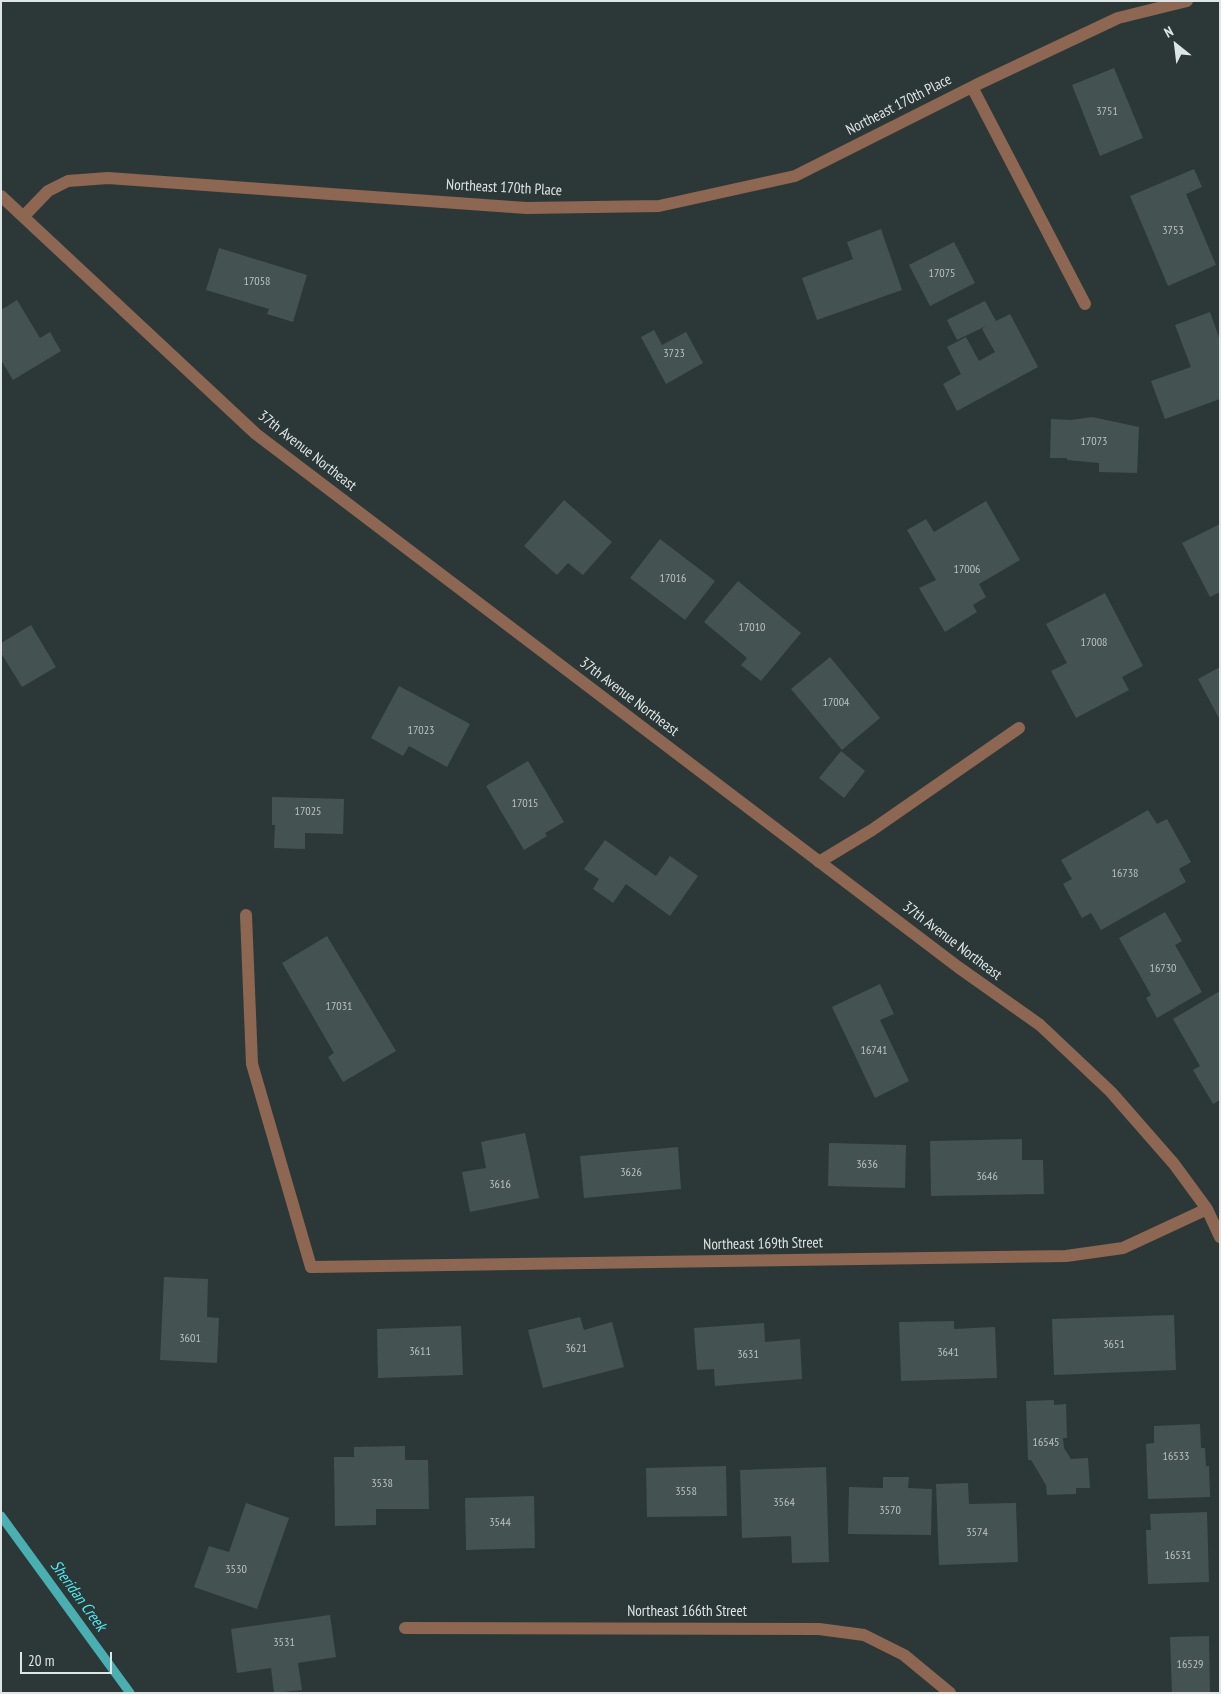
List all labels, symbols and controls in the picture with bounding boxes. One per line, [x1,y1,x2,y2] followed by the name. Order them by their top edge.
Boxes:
[1151,20,1201,70] north arrow
[1161,22,1176,42] text: N
[843,71,955,139] street label: Northeast 170th Place
[1096,105,1118,119] house number: 3751
[446,176,562,200] street label: Northeast 170th Place
[1162,224,1184,238] house number: 3753
[929,267,955,281] house number: 17075
[244,275,270,289] house number: 17058
[663,347,685,361] house number: 3723
[254,407,360,495] street label: 37th Avenue Northeast
[1081,435,1107,449] house number: 17073
[954,563,980,577] house number: 17006
[660,572,686,586] house number: 17016
[739,621,765,635] house number: 17010
[1081,636,1107,650] house number: 17008
[576,654,682,740] street label: 37th Avenue Northeast
[823,696,849,710] house number: 17004
[408,724,434,738] house number: 17023
[512,797,538,811] house number: 17015
[295,805,321,819] house number: 17025
[1112,867,1138,881] house number: 16738
[899,898,1005,984] street label: 37th Avenue Northeast
[1150,962,1176,976] house number: 16730
[326,1000,352,1014] house number: 17031
[861,1044,887,1058] house number: 16741
[856,1158,878,1172] house number: 3636
[620,1166,642,1180] house number: 3626
[976,1170,998,1184] house number: 3646
[489,1178,511,1192] house number: 3616
[703,1234,823,1254] street label: Northeast 169th Street
[179,1332,201,1346] house number: 3601
[1103,1338,1125,1352] house number: 3651
[565,1342,587,1356] house number: 3621
[409,1345,431,1359] house number: 3611
[937,1346,959,1360] house number: 3641
[737,1348,759,1362] house number: 3631
[1033,1436,1059,1450] house number: 16545
[1163,1450,1189,1464] house number: 16533
[371,1477,393,1491] house number: 3538
[675,1485,697,1499] house number: 3558
[773,1496,795,1510] house number: 3564
[879,1504,901,1518] house number: 3570
[489,1516,511,1530] house number: 3544
[966,1526,988,1540] house number: 3574
[1165,1549,1191,1563] house number: 16531
[46,1557,110,1635] water label: Sheridan Creek
[225,1563,247,1577] house number: 3530
[627,1603,747,1621] street label: Northeast 166th Street
[273,1636,295,1650] house number: 3531
[22,1642,115,1674] scale bar
[28,1651,54,1670] text: 20 m
[1177,1658,1203,1672] house number: 16529

